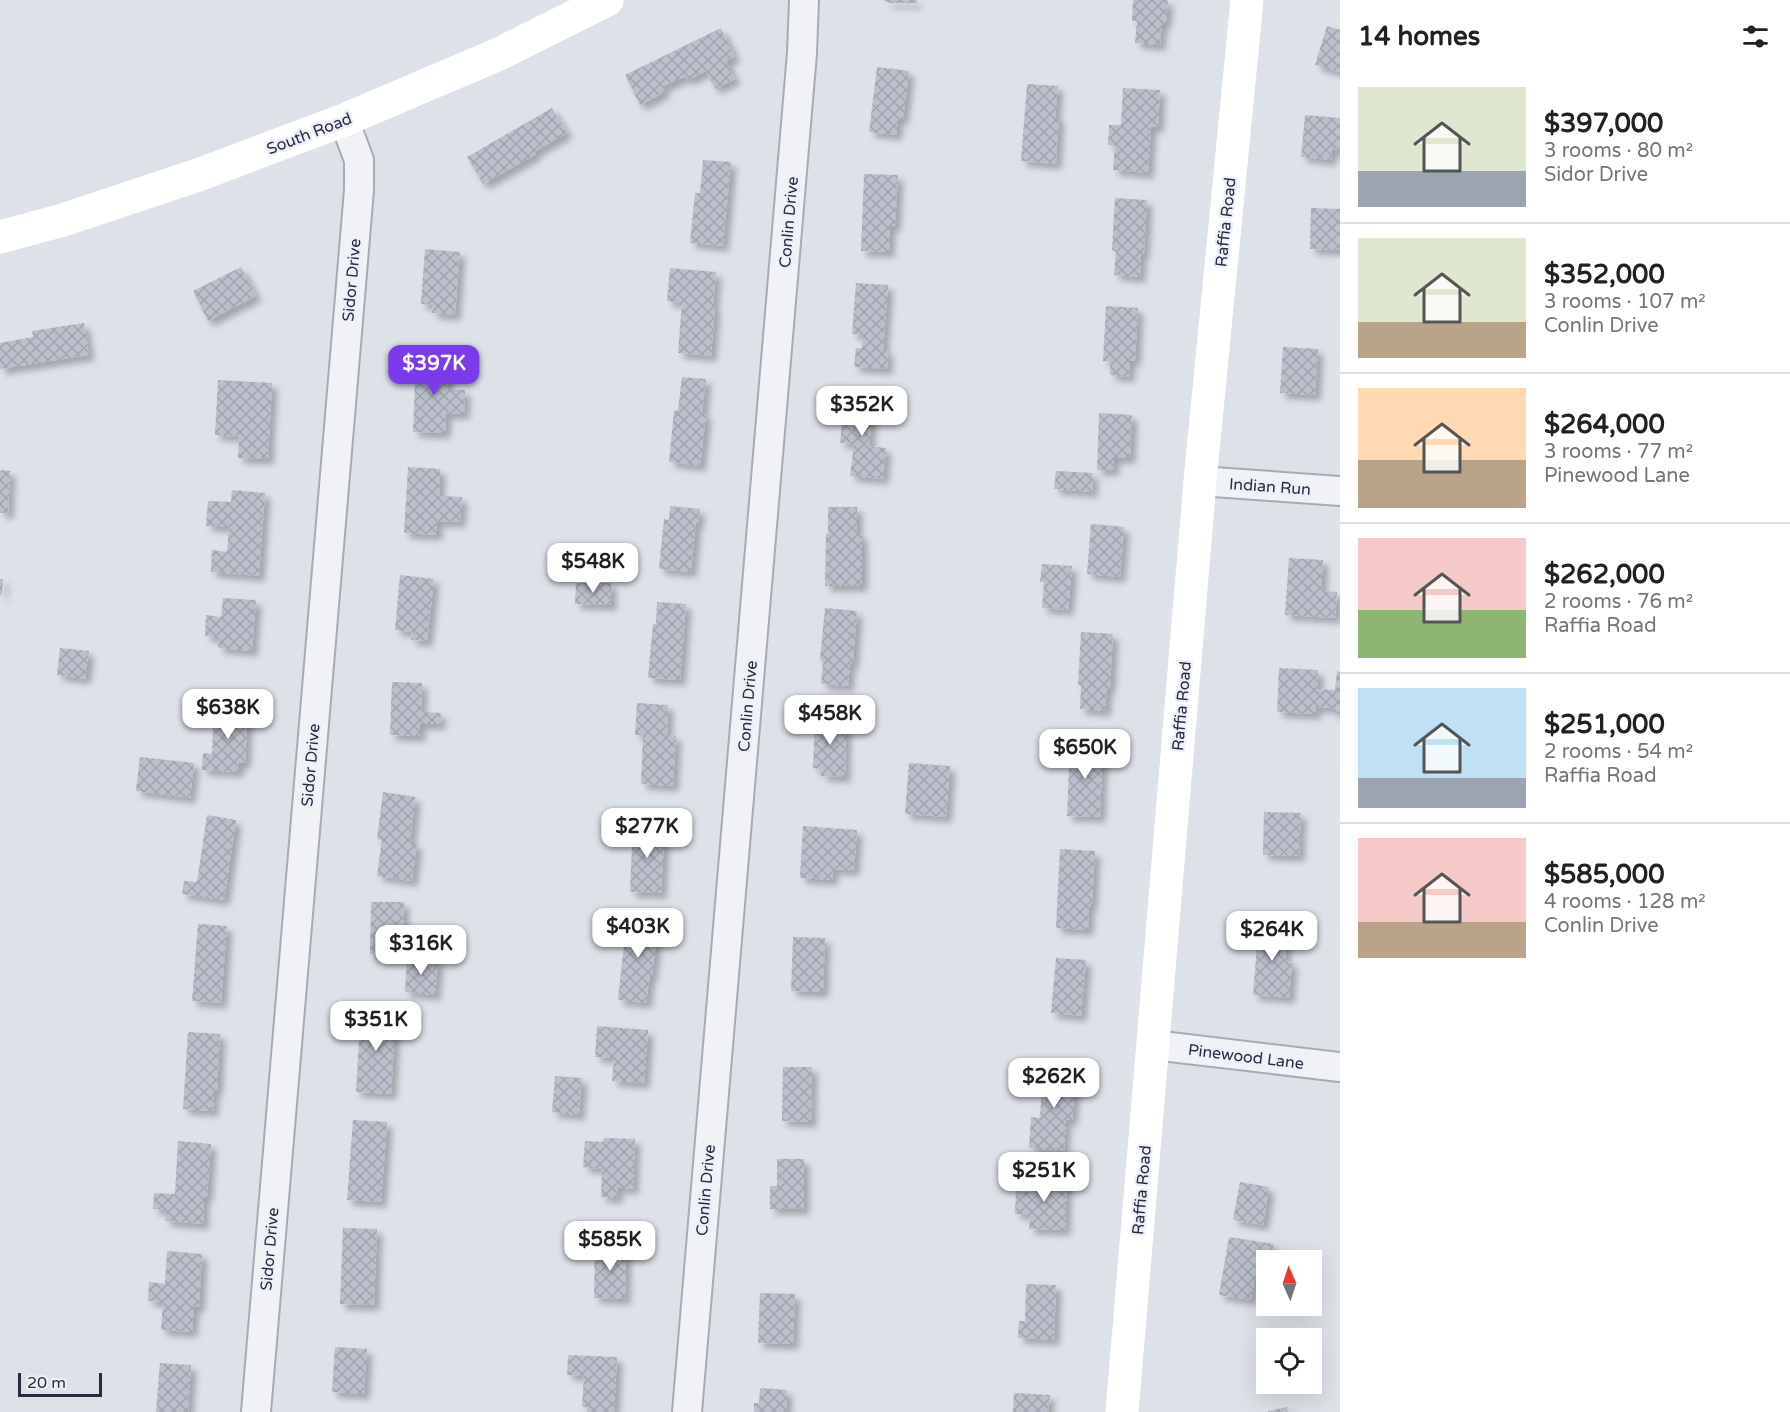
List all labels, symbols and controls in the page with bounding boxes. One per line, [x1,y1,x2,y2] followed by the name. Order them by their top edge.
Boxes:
[1739,20,1772,53] icon: filters
[1358,21,1480,52] text: 14 homes
[1544,108,1663,139] text: $397,000
[264,109,355,159] street label: South Road
[1406,111,1478,183] icon: home
[1544,139,1693,163] text: 3 rooms · 80 m²
[1544,163,1648,187] text: Sidor Drive
[775,176,803,269] street label: Conlin Drive
[1211,176,1241,268] street label: Raffia Road
[338,238,366,322] street label: Sidor Drive
[1544,259,1665,290] text: $352,000
[1406,262,1478,334] icon: home
[1544,290,1706,314] text: 3 rooms · 107 m²
[1544,314,1659,338] text: Conlin Drive
[392,345,476,396] pin: $397K
[402,352,466,376] text: $397K
[820,386,904,437] pin: $352K
[830,393,894,417] text: $352K
[1544,409,1665,440] text: $264,000
[1406,412,1478,484] icon: home
[1544,440,1693,464] text: 3 rooms · 77 m²
[1544,464,1690,488] text: Pinewood Lane
[1228,474,1312,500] street label: Indian Run
[551,543,635,594] pin: $548K
[561,550,625,574] text: $548K
[1544,559,1665,590] text: $262,000
[1406,562,1478,634] icon: home
[1544,590,1693,614] text: 2 rooms · 76 m²
[1544,614,1657,638] text: Raffia Road
[734,660,762,753] street label: Conlin Drive
[1168,660,1196,752] street label: Raffia Road
[186,689,270,740] pin: $638K
[788,695,872,746] pin: $458K
[196,696,260,720] text: $638K
[798,702,862,726] text: $458K
[1544,709,1665,740] text: $251,000
[1406,712,1478,784] icon: home
[297,723,325,807] street label: Sidor Drive
[1043,729,1127,780] pin: $650K
[1053,736,1117,760] text: $650K
[1544,740,1693,764] text: 2 rooms · 54 m²
[1544,764,1657,788] text: Raffia Road
[605,808,689,859] pin: $277K
[615,815,679,839] text: $277K
[1544,859,1664,890] text: $585,000
[1406,862,1478,934] icon: home
[1544,890,1706,914] text: 4 rooms · 128 m²
[596,908,680,959] pin: $403K
[1230,911,1314,962] pin: $264K
[1544,914,1659,938] text: Conlin Drive
[606,915,670,939] text: $403K
[1240,918,1304,942] text: $264K
[379,925,463,976] pin: $316K
[389,932,453,956] text: $316K
[334,1001,418,1052] pin: $351K
[344,1008,408,1032] text: $351K
[1187,1040,1305,1074] street label: Pinewood Lane
[1012,1058,1096,1109] pin: $262K
[1022,1065,1086,1089] text: $262K
[692,1144,720,1237] street label: Conlin Drive
[1128,1144,1156,1236] street label: Raffia Road
[1002,1152,1086,1203] pin: $251K
[1012,1159,1076,1183] text: $251K
[256,1207,284,1291] street label: Sidor Drive
[568,1221,652,1272] pin: $585K
[578,1228,642,1252] text: $585K
[1256,1250,1322,1316] north arrow
[1256,1250,1322,1394] map controls
[1256,1328,1322,1394] button: locate
[18,1370,102,1398] scale bar
[27,1373,66,1393] text: 20 m

